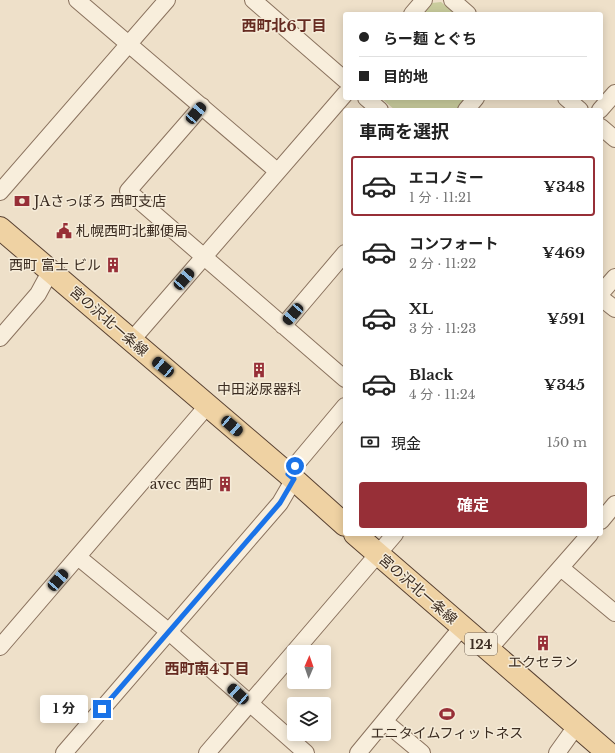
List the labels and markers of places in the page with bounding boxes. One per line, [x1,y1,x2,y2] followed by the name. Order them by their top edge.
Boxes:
[13,192,31,210] bank icon: JAさっぽろ 西町支店
[32,192,166,210] place label: JAさっぽろ 西町支店
[55,222,73,240] public building icon: 札幌西町北郵便局
[76,222,188,240] place label: 札幌西町北郵便局
[9,256,101,274] place label: 西町 富士 ビル
[104,256,122,274] building icon: 西町 富士 ビル
[250,361,268,379] building icon: 中田泌尿器科
[217,380,301,398] place label: 中田泌尿器科
[150,475,213,493] place label: avec 西町
[216,475,234,493] building icon: avec 西町
[534,634,552,652] building icon: エクセラン
[508,653,578,671] place label: エクセラン
[438,705,456,723] sports icon: エニタイムフィットネス
[371,724,523,742] place label: エニタイムフィットネス

